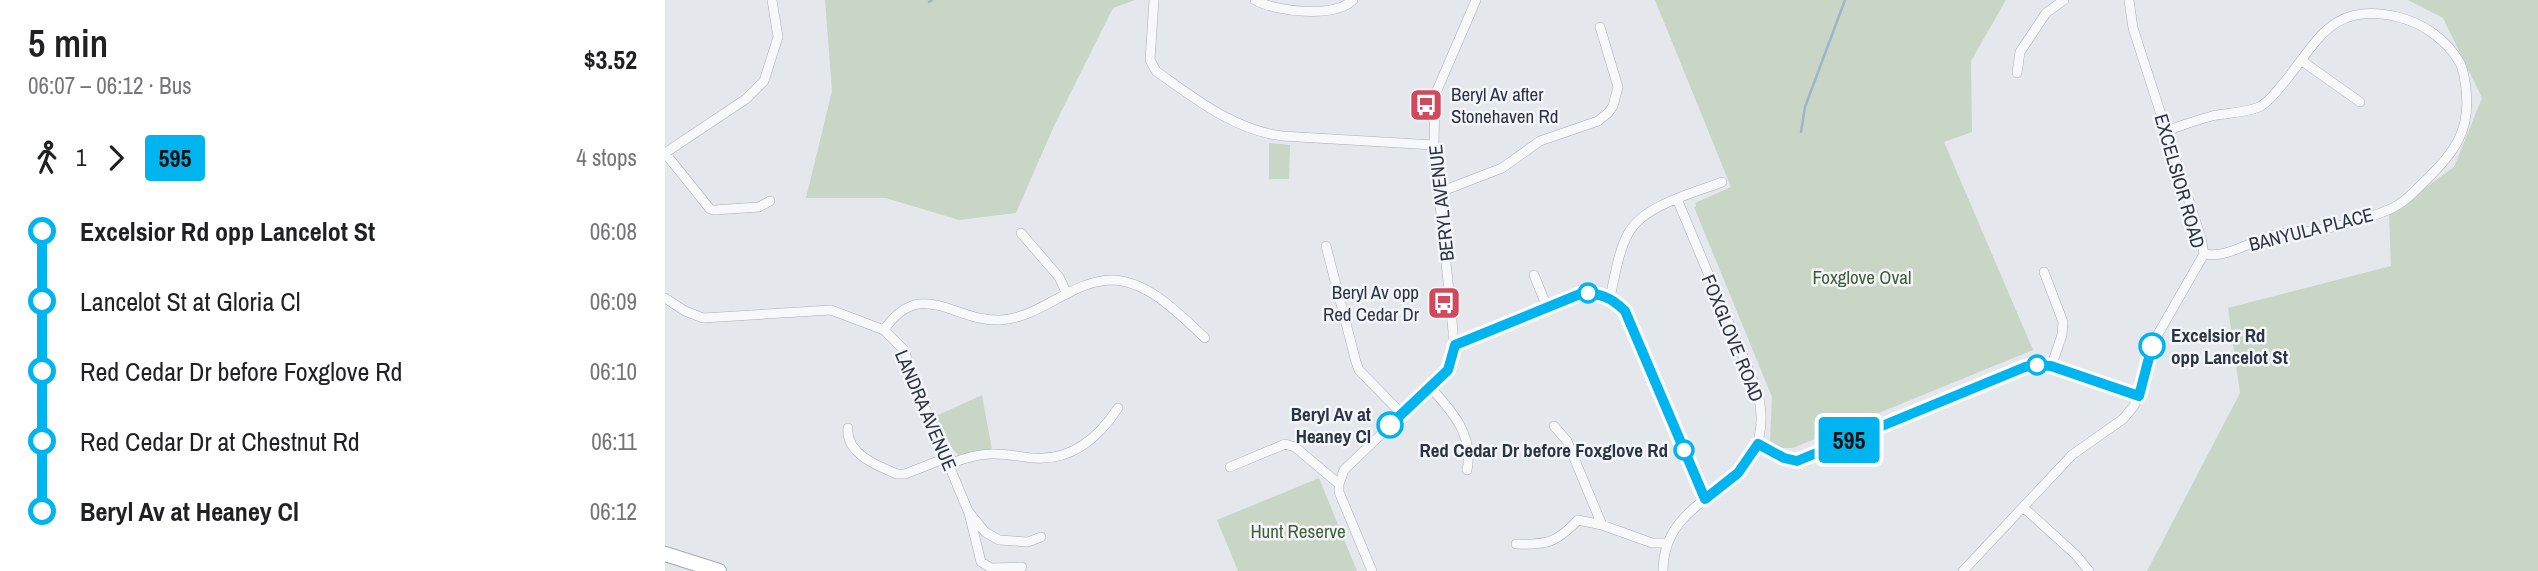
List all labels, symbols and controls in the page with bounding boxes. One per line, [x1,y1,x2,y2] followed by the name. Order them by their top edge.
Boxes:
[28,18,108,69] text: 5 min
[584,42,637,77] text: $3.52
[28,70,192,101] text: 06:07 – 06:12 · Bus
[1451,81,1558,129] place label: Beryl Av after Stonehaven Rd
[1407,86,1445,124] bus stop icon: Beryl Av after Stonehaven Rd
[2148,111,2212,251] street label: EXCELSIOR ROAD
[28,139,66,177] icon: walk
[97,139,135,177] icon: forward
[76,142,87,173] text: 1
[159,142,191,174] text: 595
[576,142,637,173] text: 4 stops
[1422,144,1460,262] street label: BERYL AVENUE
[2246,201,2376,257] street label: BANYULA PLACE
[80,214,375,249] text: Excelsior Rd opp Lancelot St
[590,216,637,247] text: 06:08
[1813,264,1911,290] park label: Foxglove Oval
[1696,271,1770,405] street label: FOXGLOVE ROAD
[1323,279,1420,327] place label: Beryl Av opp Red Cedar Dr
[1578,283,1598,303] unlabelled marker
[80,284,300,319] text: Lancelot St at Gloria Cl
[1425,284,1463,322] bus stop icon: Beryl Av opp Red Cedar Dr
[590,286,637,317] text: 06:09
[2171,322,2288,370] place label: Excelsior Rd opp Lancelot St
[2139,333,2165,359] marker: Excelsior Rd opp Lancelot St
[889,346,963,474] street label: LANDRA AVENUE
[80,354,402,389] text: Red Cedar Dr before Foxglove Rd
[2027,355,2047,375] unlabelled marker
[590,356,637,387] text: 06:10
[1291,401,1371,449] place label: Beryl Av at Heaney Cl
[1377,412,1403,438] marker: Beryl Av at Heaney Cl
[1809,417,1889,463] line badge: 595
[80,424,360,459] text: Red Cedar Dr at Chestnut Rd
[1833,424,1865,456] text: 595
[591,426,637,457] text: 06:11
[1419,437,1668,463] place label: Red Cedar Dr before Foxglove Rd
[1674,440,1694,460] marker: Red Cedar Dr before Foxglove Rd
[80,494,299,529] text: Beryl Av at Heaney Cl
[590,496,637,527] text: 06:12
[1250,518,1346,544] park label: Hunt Reserve

